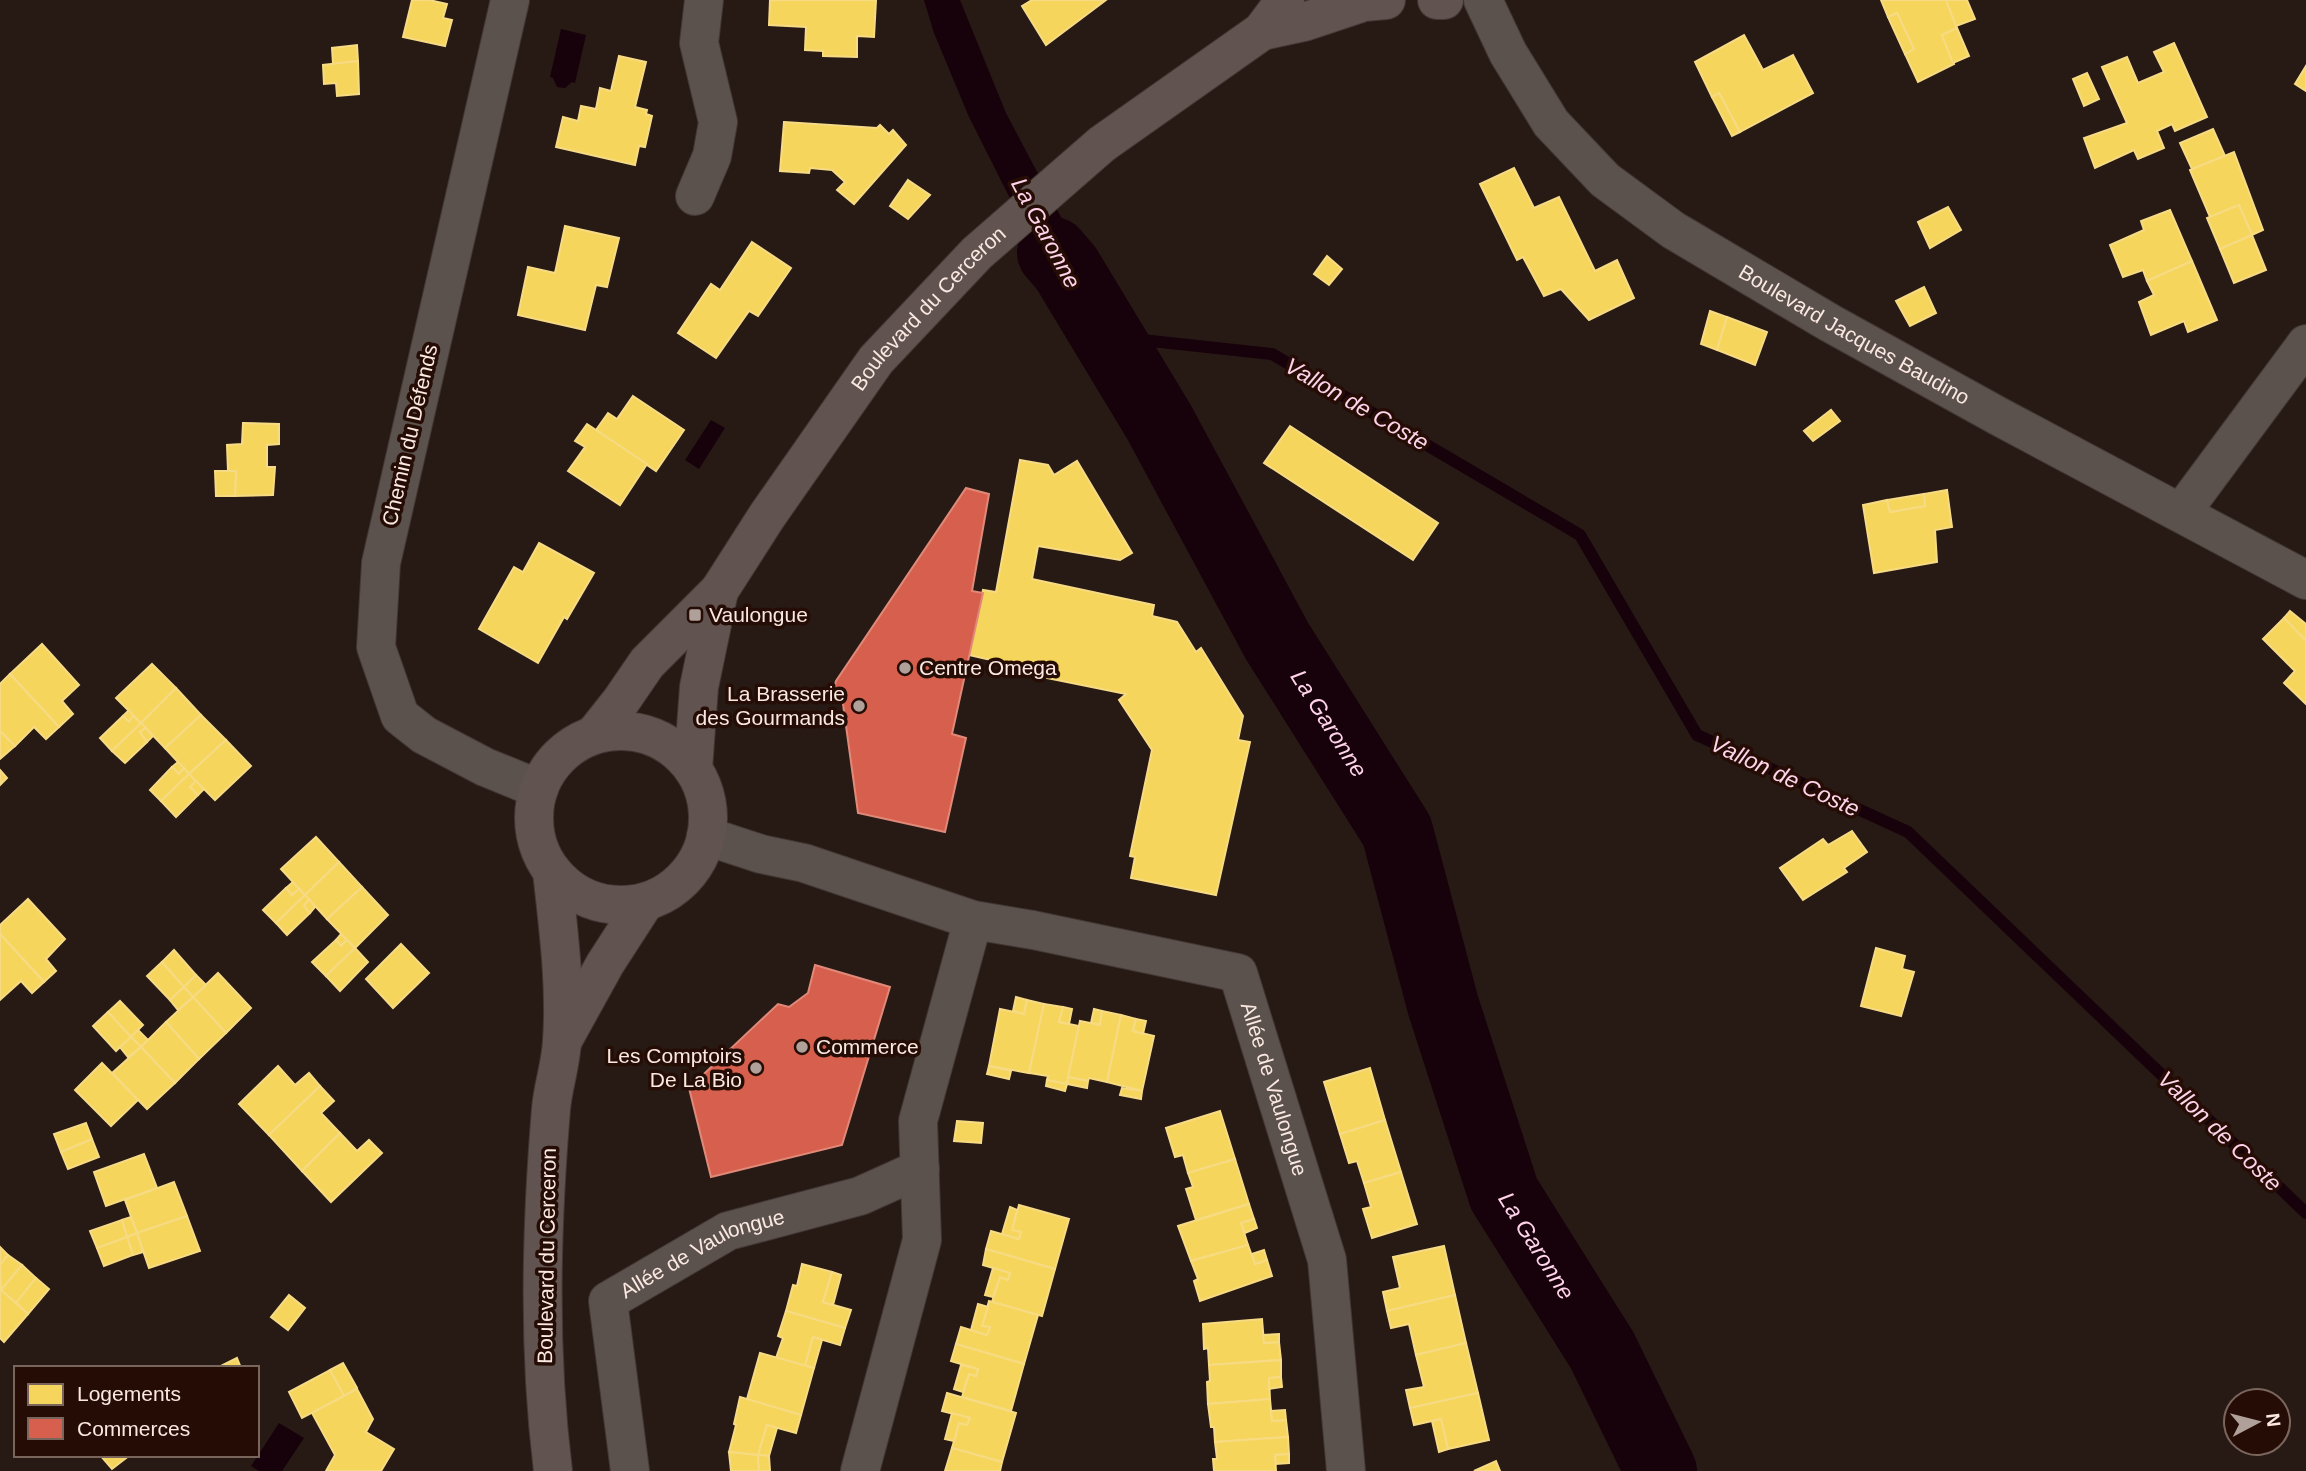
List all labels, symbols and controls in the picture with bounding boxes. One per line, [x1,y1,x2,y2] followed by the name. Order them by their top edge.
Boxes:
[1006,173,1086,293] water label: La Garonne
[846,221,1010,395] street label: Boulevard du Cerceron
[1735,260,1974,409] street label: Boulevard Jacques Baudino
[377,342,442,528] street label: Chemin du Défends
[1281,352,1433,456] water label: Vallon de Coste
[709,603,808,626] place label: Vaulongue
[687,607,703,623] marker: Vaulongue
[919,656,1057,679] place label: Centre Omega
[897,660,913,676] marker: Centre Omega
[1286,665,1372,782] water label: La Garonne
[696,682,845,729] place label: La Brasserie des Gourmands
[851,698,867,714] marker: La Brasserie des Gourmands
[1706,730,1864,822] water label: Vallon de Coste
[1237,999,1312,1179] street label: Allée de Vaulongue
[816,1035,919,1058] place label: Commerce
[794,1039,810,1055] marker: Commerce
[607,1044,742,1091] place label: Les Comptoirs De La Bio
[748,1060,764,1076] marker: Les Comptoirs De La Bio
[2153,1066,2287,1196] water label: Vallon de Coste
[533,1148,560,1364] street label: Boulevard du Cerceron
[1493,1187,1580,1304] water label: La Garonne
[616,1205,787,1302] street label: Allée de Vaulongue
[14,1366,259,1457] legend
[77,1382,181,1405] text: Logements
[2222,1387,2292,1457] north arrow
[2262,1412,2285,1428] text: N
[77,1417,190,1440] text: Commerces

